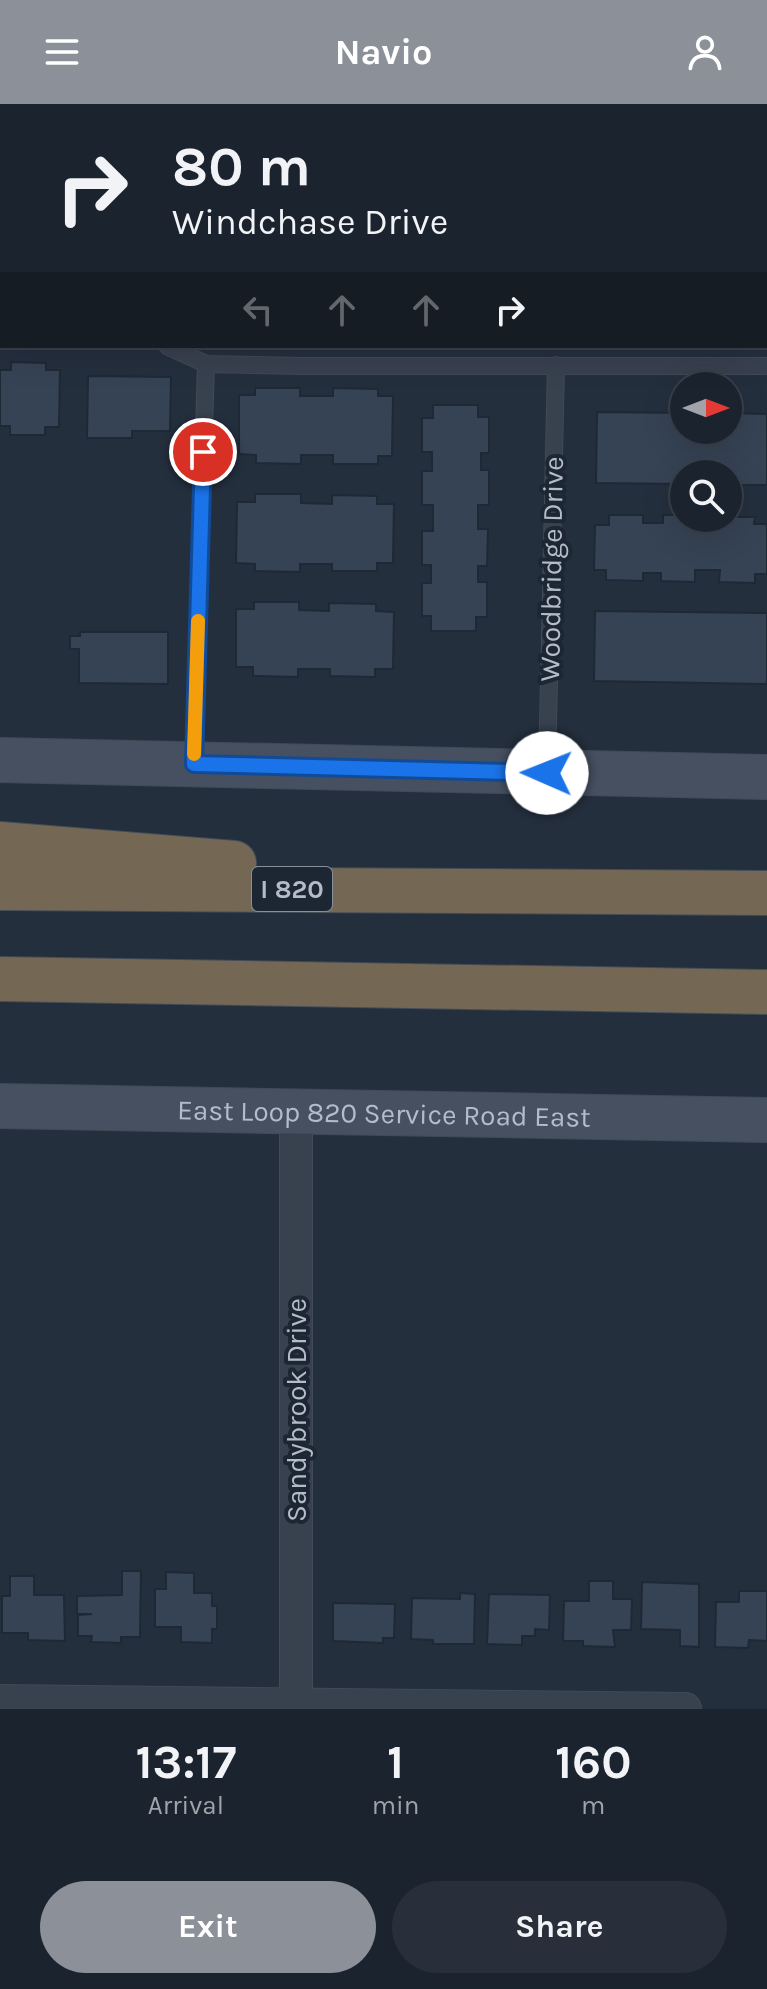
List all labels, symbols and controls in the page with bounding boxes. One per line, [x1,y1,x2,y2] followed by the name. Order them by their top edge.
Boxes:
[40,30,84,74] icon: menu
[683,30,727,74] icon: person
[335,31,432,73] text: Navio
[172,134,311,199] text: 80 m
[40,136,144,240] icon: right
[172,201,448,243] text: Windchase Drive
[236,288,280,332] icon: left
[320,288,364,332] icon: ahead
[404,288,448,332] icon: ahead
[488,288,532,332] icon: right
[670,372,742,444] north arrow
[670,372,742,532] map controls
[169,418,237,486] pin
[181,430,225,474] icon: arrive
[533,456,570,682] street label: Woodbridge Drive
[670,460,742,532] button: search
[505,731,589,815] position arrow
[252,867,332,911] road number: I 820
[177,1093,591,1134] street label: East Loop 820 Service Road East
[280,1298,313,1522] street label: Sandybrook Drive
[135,1734,236,1790] text: 13:17
[387,1734,404,1790] text: 1
[555,1734,632,1790] text: 160
[148,1790,224,1821] text: Arrival
[372,1790,420,1821] text: min
[581,1790,605,1821] text: m
[40,1881,376,1973] button: Exit
[392,1881,727,1973] button: Share

